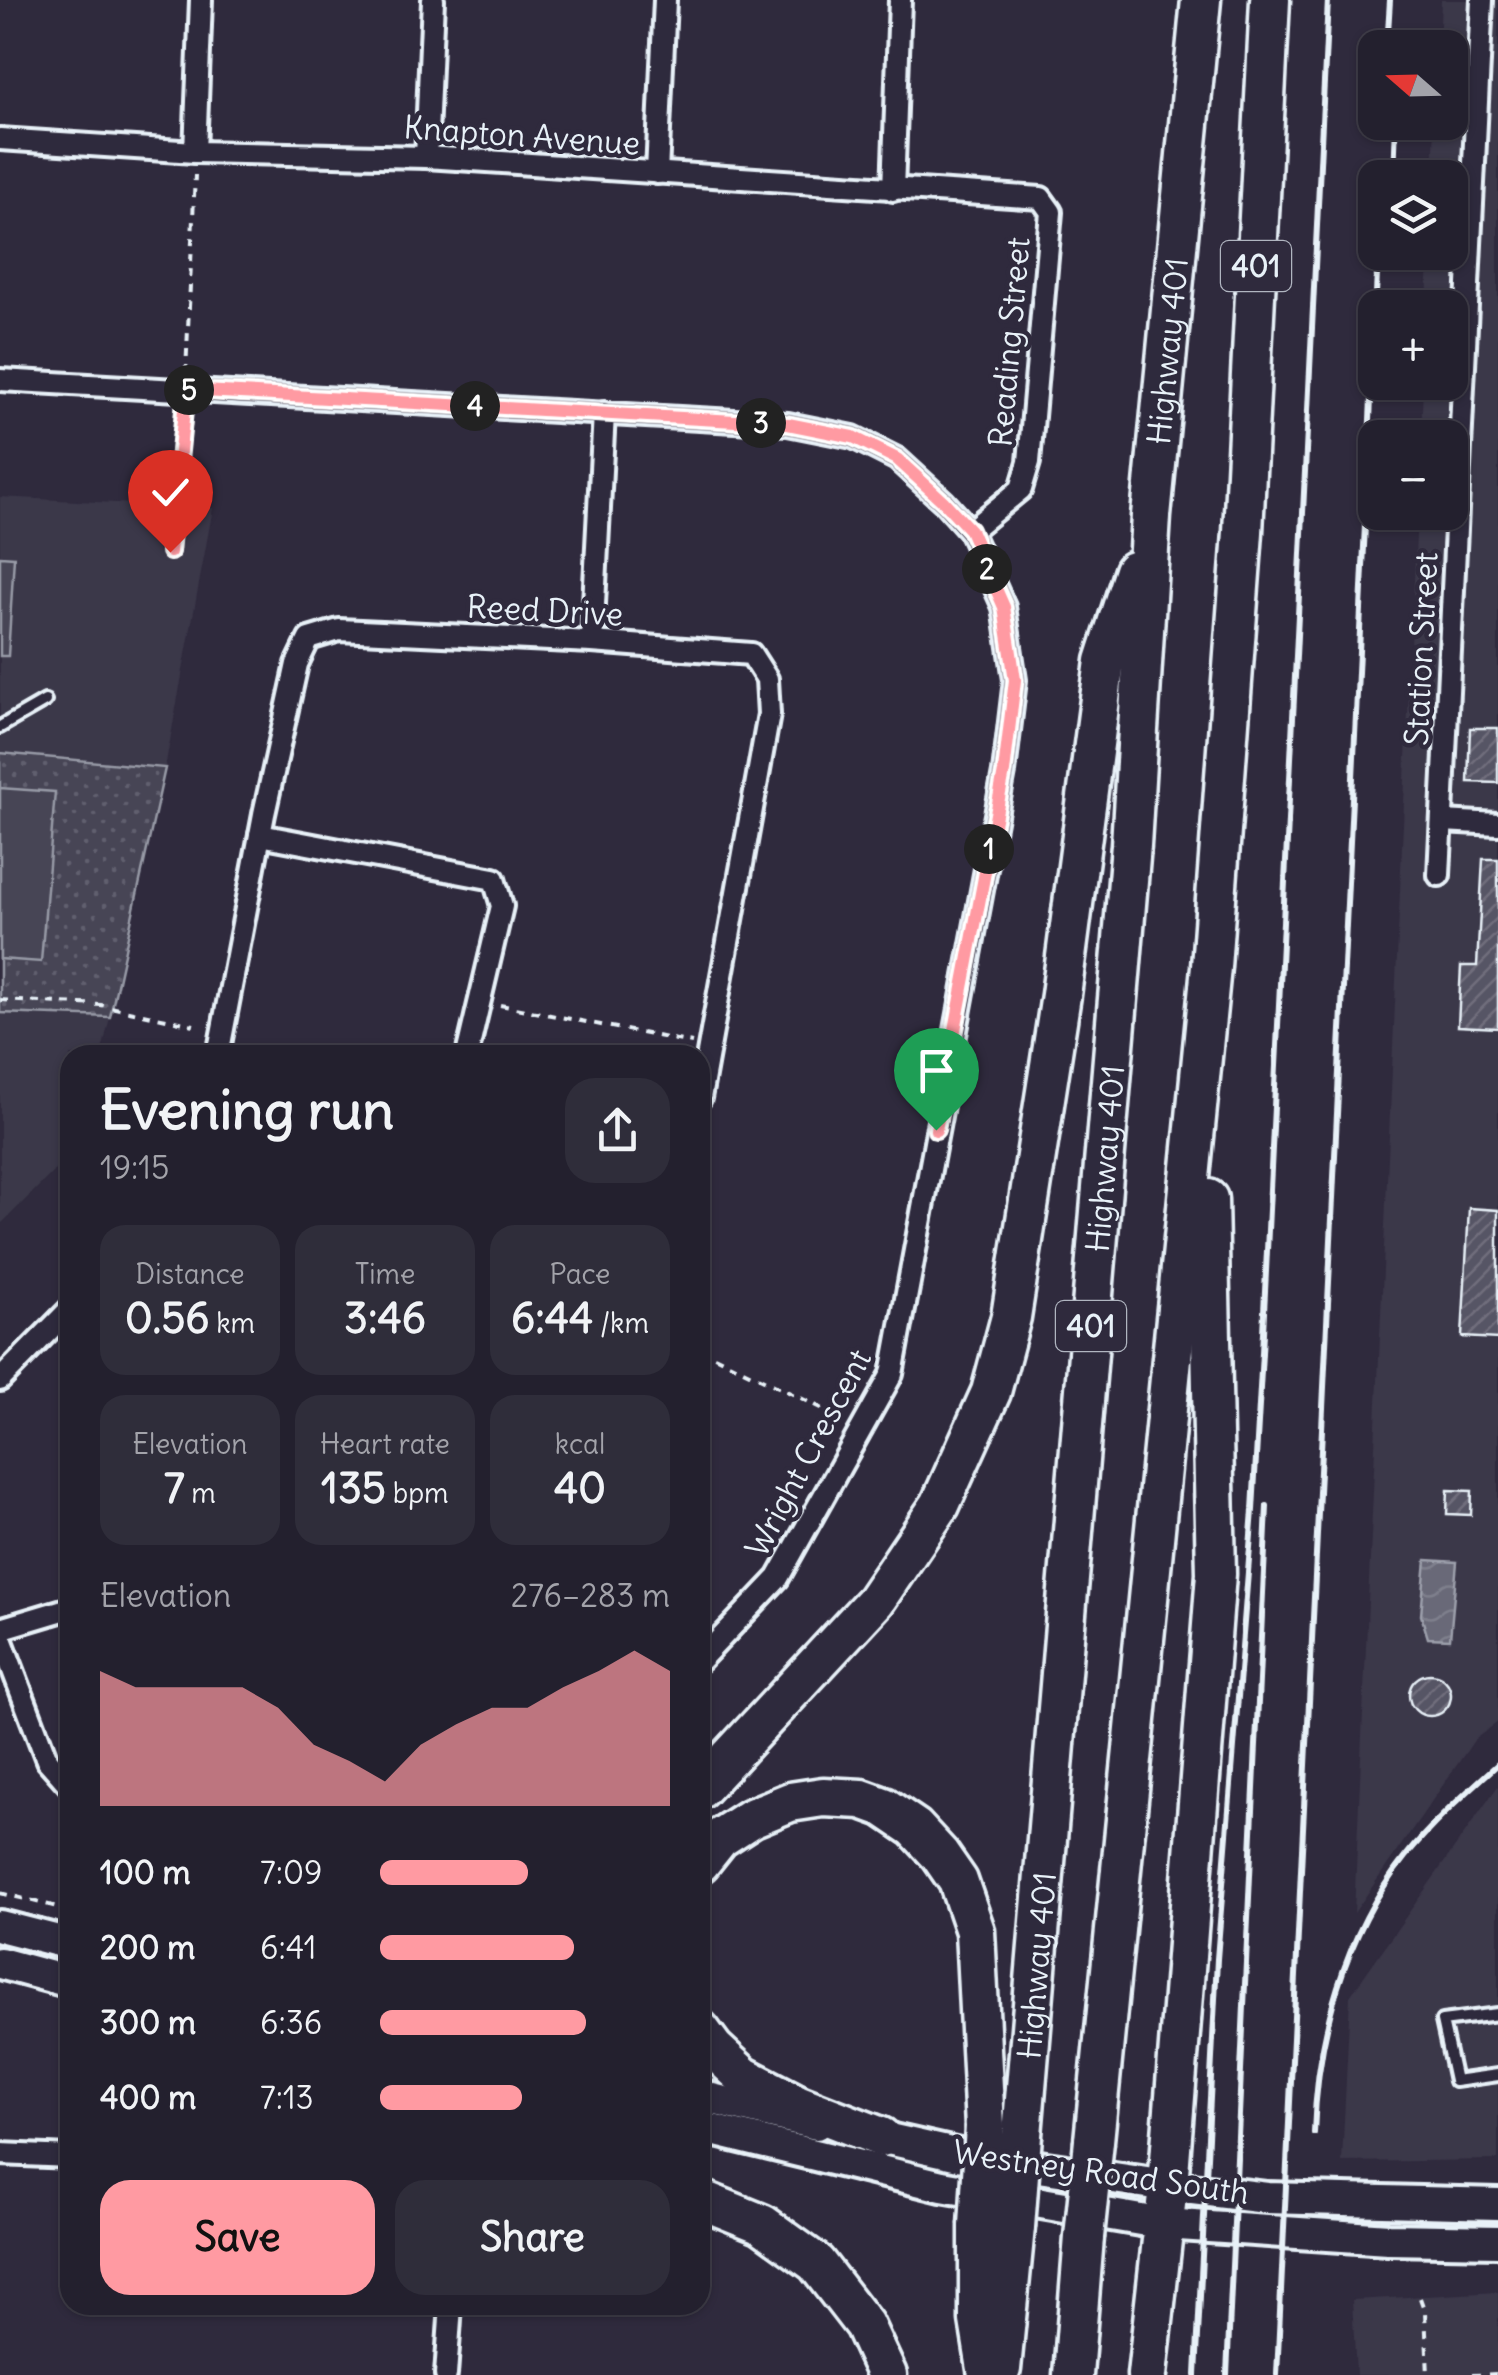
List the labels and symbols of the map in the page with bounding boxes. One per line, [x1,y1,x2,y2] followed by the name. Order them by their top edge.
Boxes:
[1358,30,1468,140] north arrow
[402,106,642,164] street label: Knapton Avenue
[979,235,1039,449] street label: Reading Street
[1221,241,1291,291] road number: 401
[1138,256,1196,446] street label: Highway 401
[164,365,214,415] pin: 5
[450,381,500,431] pin: 4
[736,398,786,448] pin: 3
[128,450,213,553] pin
[962,544,1012,594] pin: 2
[1395,551,1447,747] street label: Station Street
[466,585,624,635] street label: Reed Drive
[964,824,1014,874] pin: 1
[894,1028,979,1131] pin
[1076,1063,1133,1254] street label: Highway 401
[1056,1301,1126,1351] road number: 401
[736,1342,880,1564] street label: Wright Crescent
[1008,1870,1065,2061] street label: Highway 401
[950,2131,1252,2213] street label: Westney Road South

